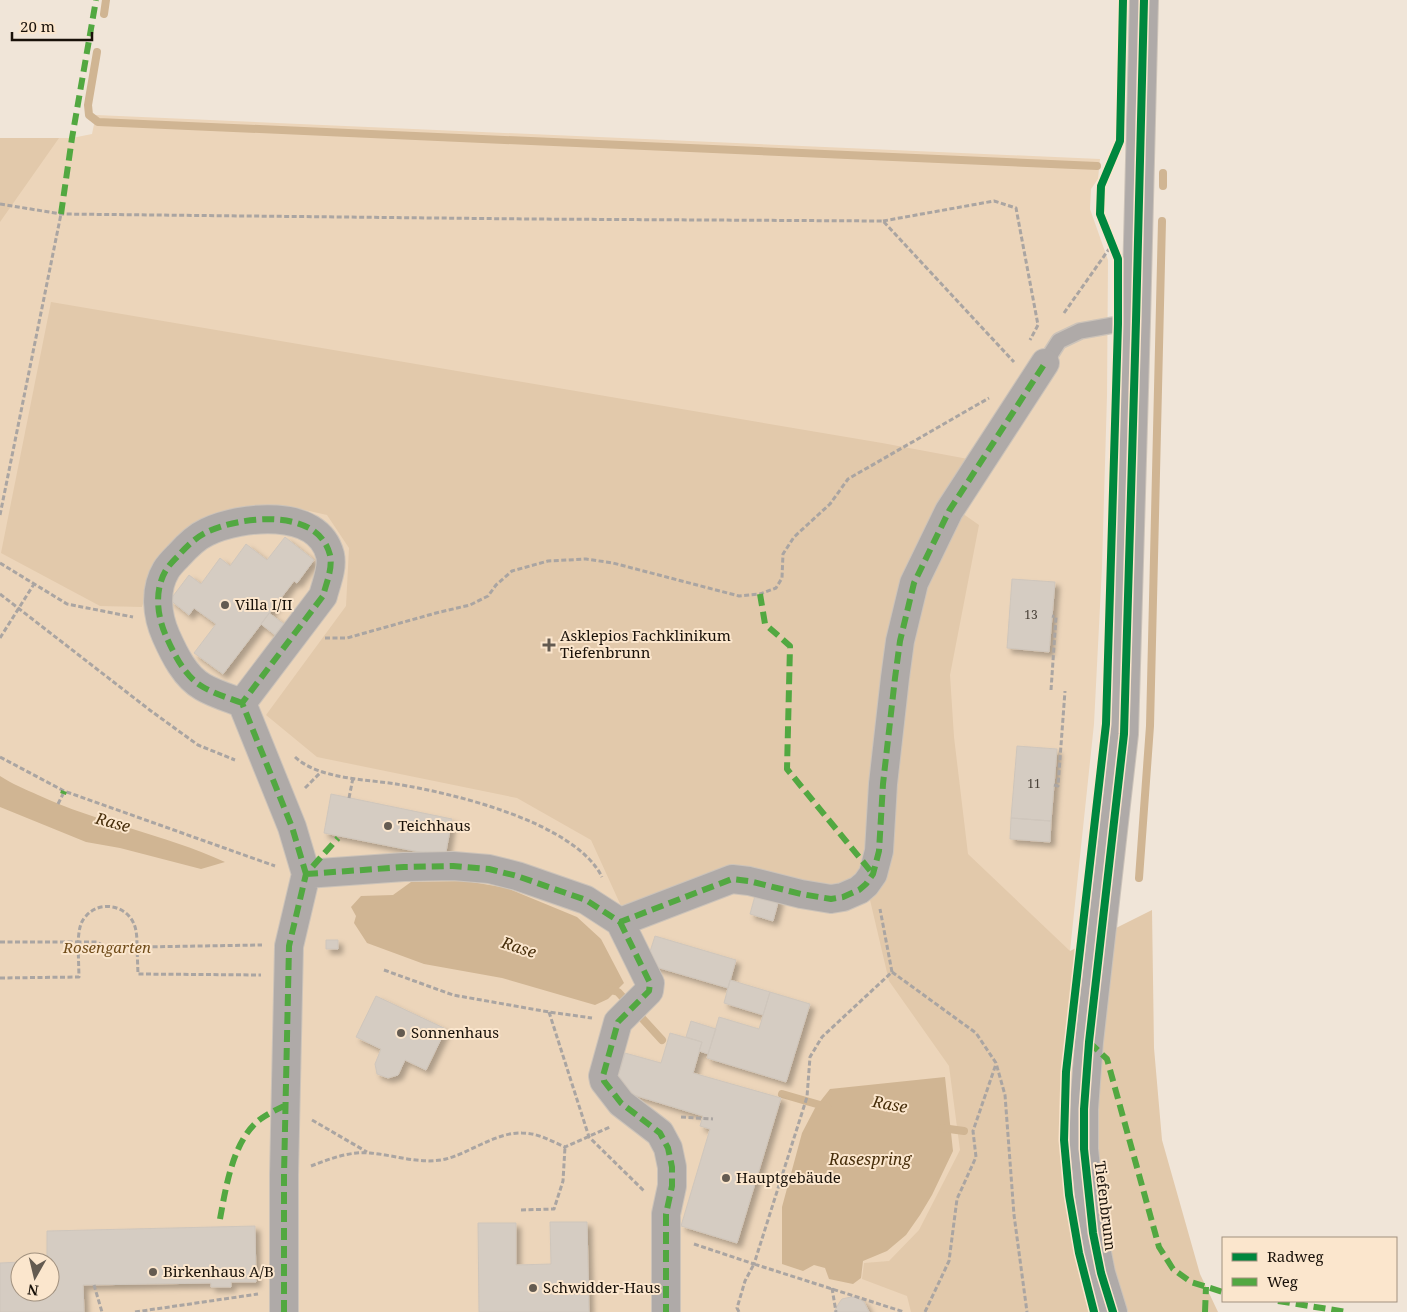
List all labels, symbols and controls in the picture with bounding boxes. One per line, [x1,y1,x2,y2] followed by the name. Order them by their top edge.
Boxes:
[12,10,92,42] scale bar
[20,16,55,36] text: 20 m
[235,594,292,614] place label: Villa I/II
[219,599,231,611] marker: Villa I/II
[1024,606,1038,623] house number: 13
[560,625,731,662] place label: Asklepios Fachklinikum Tiefenbrunn
[542,638,556,652] marker: Asklepios Fachklinikum Tiefenbrunn
[1027,775,1041,792] house number: 11
[92,807,133,837] water label: Rase
[398,815,471,835] place label: Teichhaus
[382,820,394,832] marker: Teichhaus
[498,931,539,963] water label: Rase
[62,937,151,957] park label: Rosengarten
[411,1022,499,1042] place label: Sonnenhaus
[395,1027,407,1039] marker: Sonnenhaus
[870,1090,909,1118] water label: Rase
[828,1148,912,1170] water label: Rasespring
[1091,1160,1121,1252] street label: Tiefenbrunn
[736,1167,841,1187] place label: Hauptgebäude
[720,1172,732,1184] marker: Hauptgebäude
[1222,1237,1397,1302] legend
[1267,1246,1324,1266] text: Radweg
[10,1252,60,1302] north arrow
[163,1261,274,1281] place label: Birkenhaus A/B
[147,1266,159,1278] marker: Birkenhaus A/B
[1267,1271,1298,1291] text: Weg
[543,1277,661,1297] place label: Schwidder-Haus
[26,1280,40,1301] text: N
[527,1282,539,1294] marker: Schwidder-Haus

